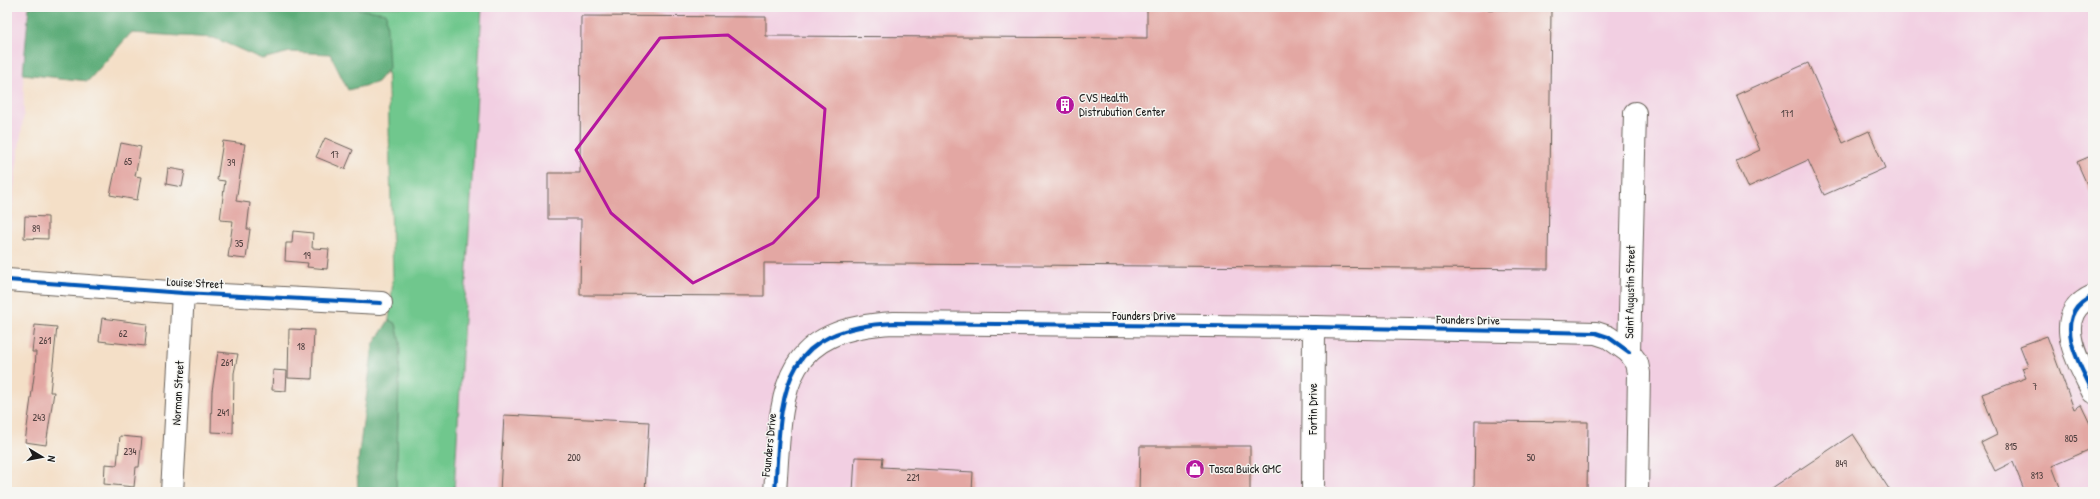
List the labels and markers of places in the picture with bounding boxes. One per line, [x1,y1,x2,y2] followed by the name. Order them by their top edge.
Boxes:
[1079,89,1166,120] place label: CVS Health Distrubution Center
[1054,94,1076,116] building icon: CVS Health Distrubution Center
[1184,458,1206,480] shop icon: Tasca Buick GMC
[1209,460,1282,477] place label: Tasca Buick GMC

